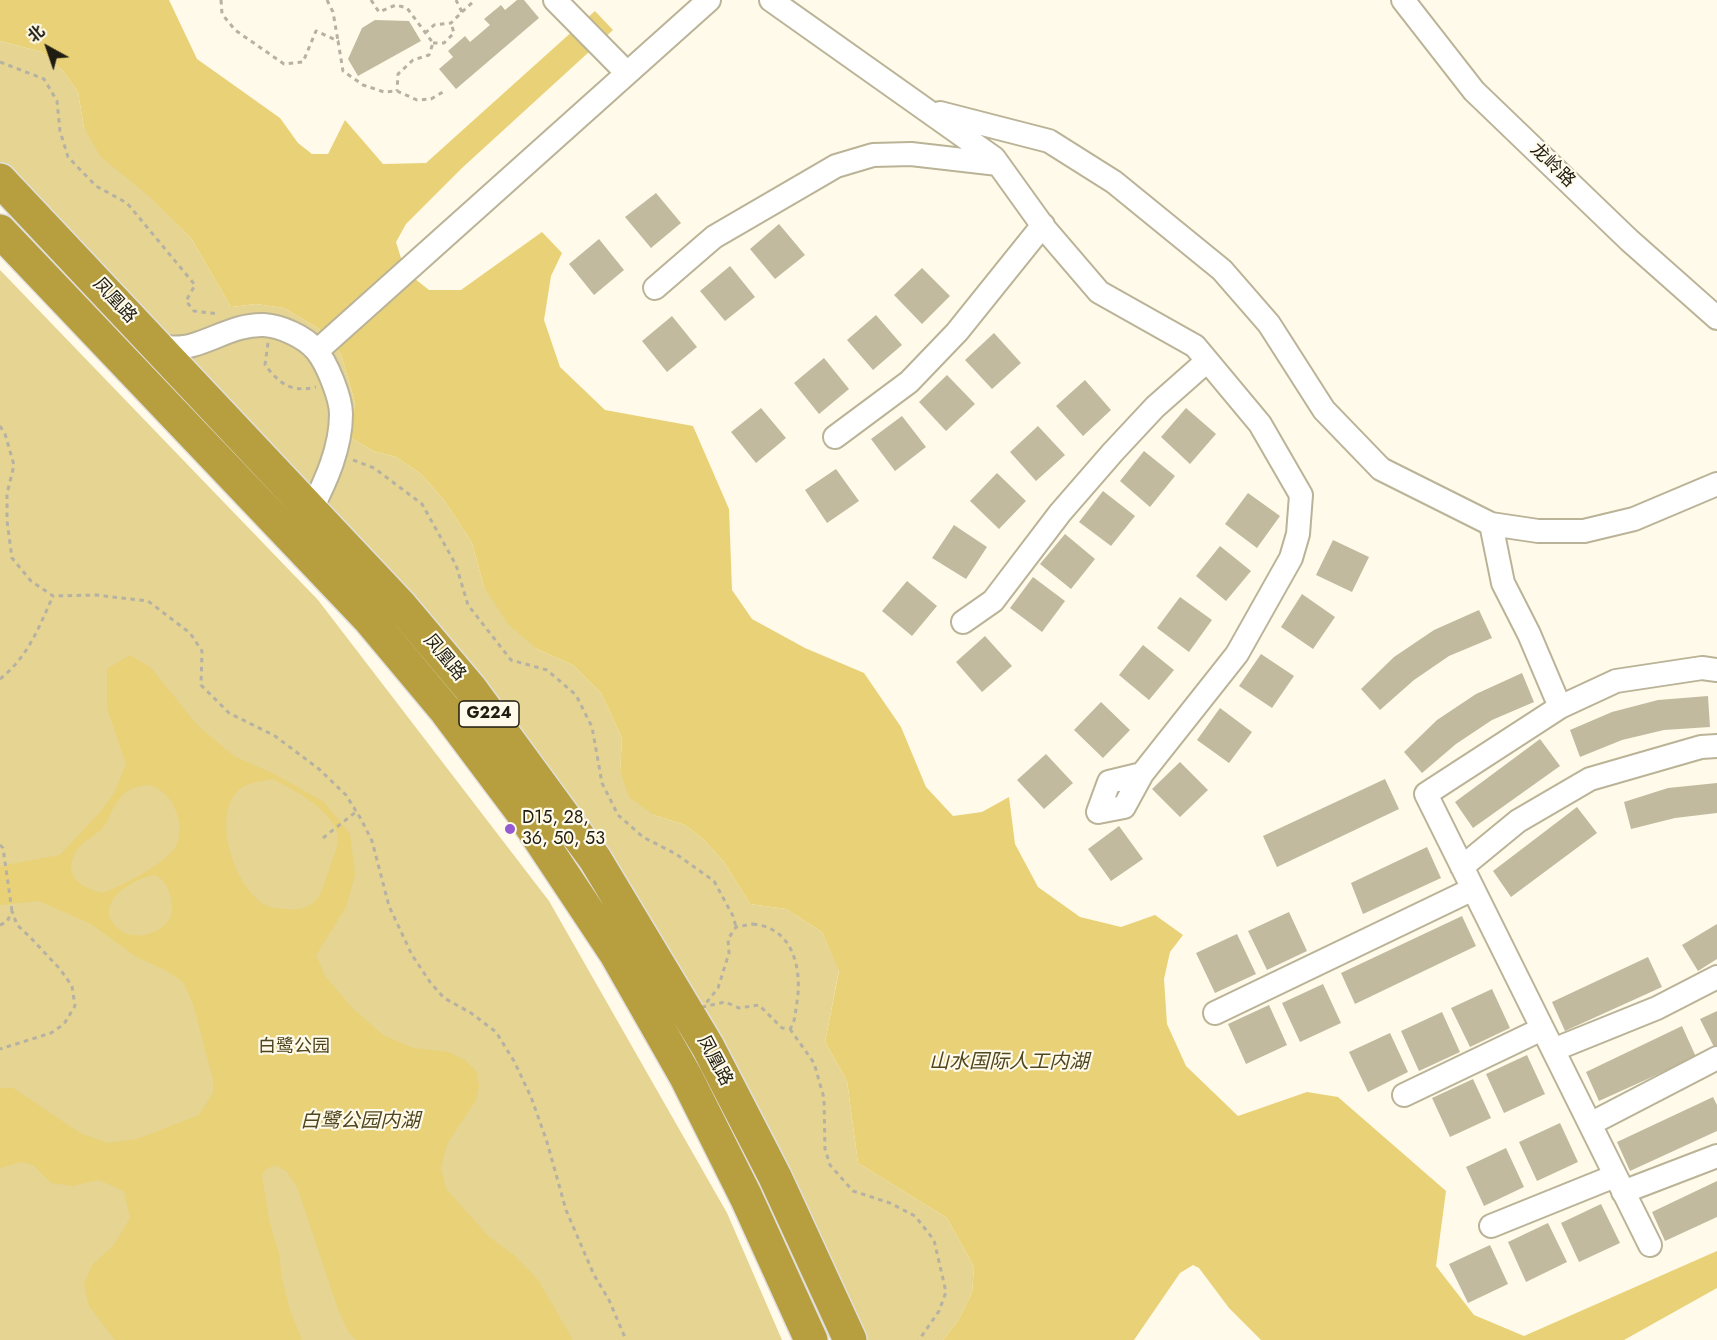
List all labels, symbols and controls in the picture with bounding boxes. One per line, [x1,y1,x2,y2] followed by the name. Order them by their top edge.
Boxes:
[18,18,78,78] north arrow
[23,20,50,48] text: 北
[1525,139,1579,193] street label: 龙岭路
[88,274,140,328] street label: 凤凰路
[418,630,470,686] street label: 凤凰路
[459,701,519,727] road number: G224
[522,808,605,850] place label: D15, 28, 36, 50, 53
[503,822,517,836] marker: D15, 28, 36, 50, 53
[692,1032,736,1090] street label: 凤凰路
[258,1037,330,1059] park label: 白鹭公园
[929,1051,1089,1075] water label: 山水国际人工内湖
[300,1110,420,1134] water label: 白鹭公园内湖

